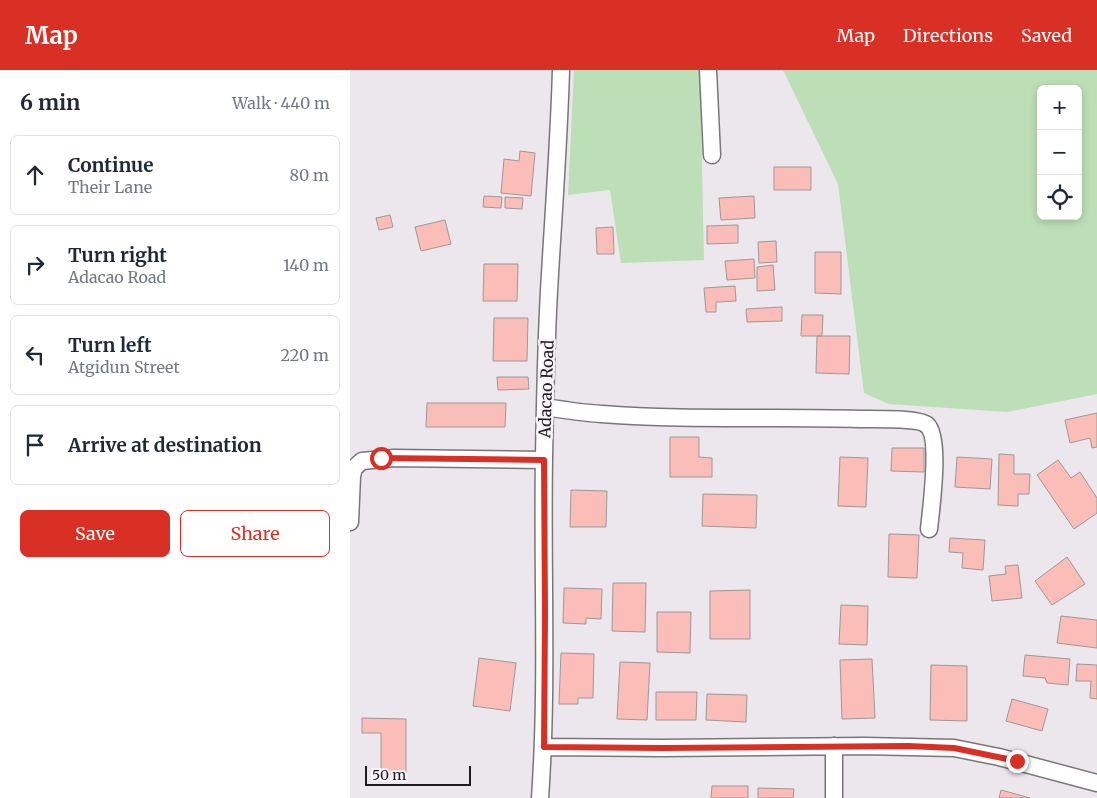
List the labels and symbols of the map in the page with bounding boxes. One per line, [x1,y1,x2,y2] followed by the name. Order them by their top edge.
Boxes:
[534,339,558,439] street label: Adacao Road
[370,447,393,470] route start
[1006,750,1029,773] route end
[365,763,471,786] scale bar

